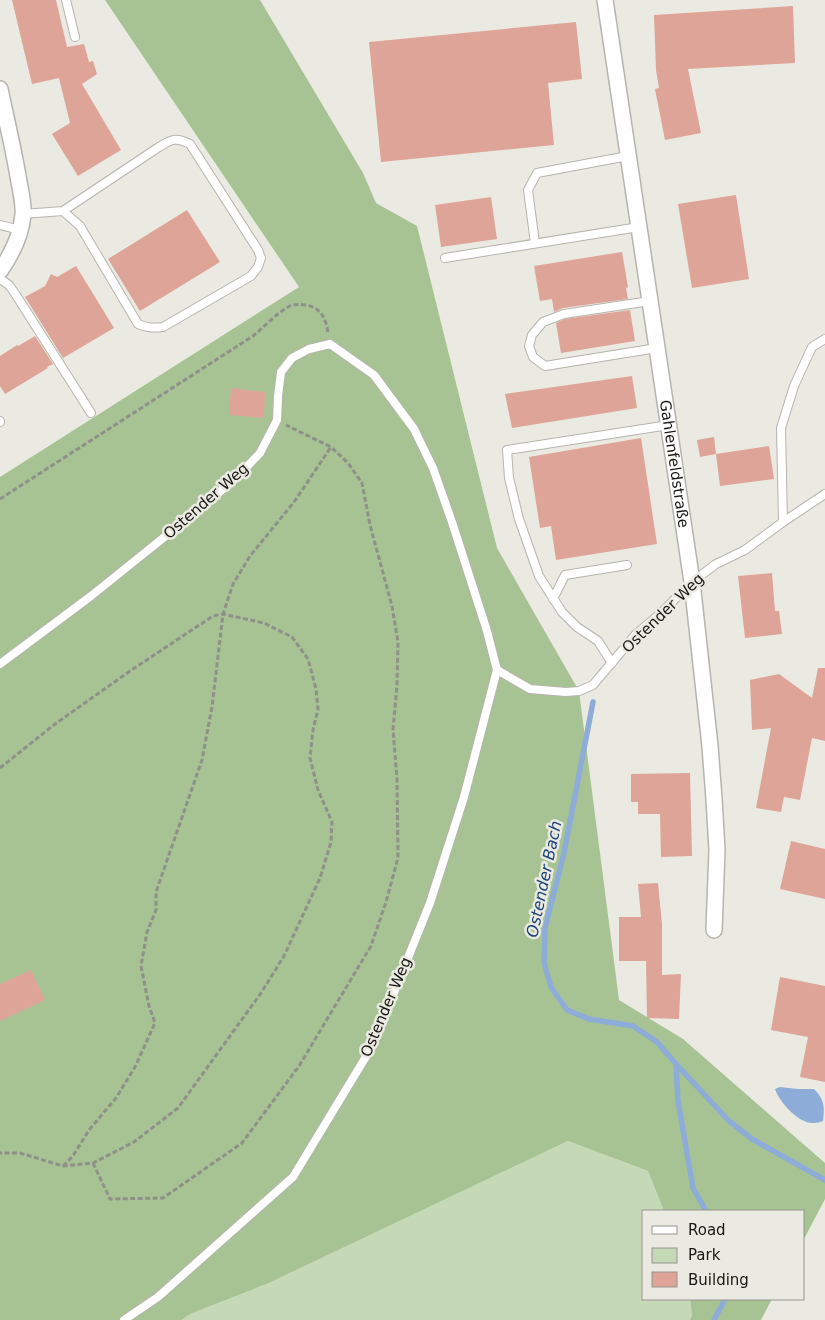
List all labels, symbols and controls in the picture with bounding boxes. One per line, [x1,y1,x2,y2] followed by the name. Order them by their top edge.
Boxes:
[656,399,693,529] street label: Gahlenfeldstraße
[160,459,252,543] street label: Ostender Weg
[618,569,708,657] street label: Ostender Weg
[522,819,566,939] water label: Ostender Bach
[357,954,415,1060] street label: Ostender Weg
[642,1210,805,1300] legend
[688,1221,726,1239] text: Road
[688,1246,721,1264] text: Park
[688,1271,749,1289] text: Building

